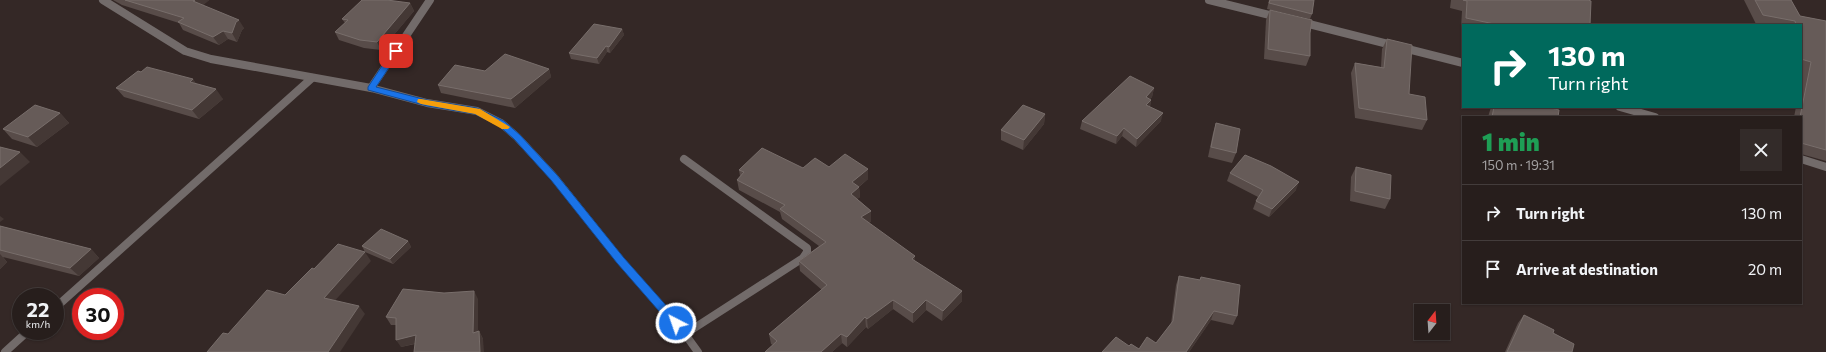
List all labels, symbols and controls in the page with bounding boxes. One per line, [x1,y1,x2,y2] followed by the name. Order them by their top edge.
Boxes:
[379,34,413,68] pin
[1548,38,1625,72] text: 130 m
[385,40,407,62] icon: arrive
[1482,40,1534,92] icon: right
[1548,72,1628,94] text: Turn right
[1482,127,1540,156] text: 1 min
[1740,129,1782,171] button: close
[1482,157,1555,173] text: 150 m · 19:31
[1482,202,1504,224] icon: right
[1516,204,1585,222] text: Turn right
[1741,204,1782,222] text: 130 m
[1482,258,1504,280] icon: arrive
[1516,260,1658,278] text: Arrive at destination
[1748,260,1782,278] text: 20 m
[72,288,124,340] speed limit sign: 30
[27,297,49,321] text: 22
[655,302,697,344] position arrow
[1414,304,1450,340] north arrow
[1414,304,1450,340] map controls
[26,318,50,330] text: km/h

